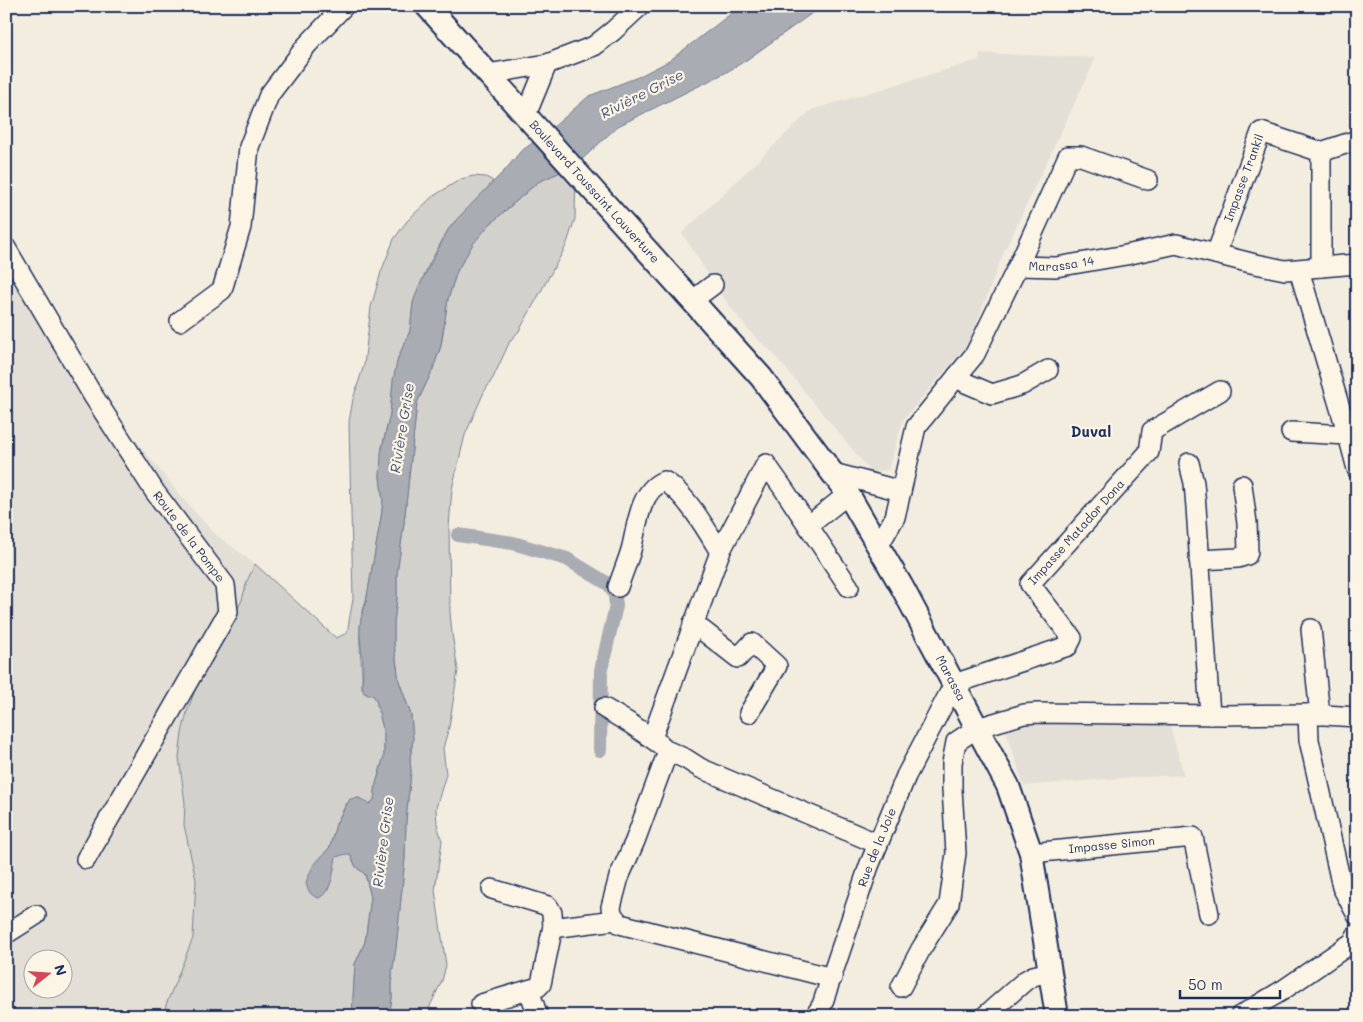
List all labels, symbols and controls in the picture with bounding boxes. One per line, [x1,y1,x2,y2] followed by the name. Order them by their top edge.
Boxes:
[597,64,687,123] water label: Rivière Grise
[526,116,664,266] street label: Boulevard Toussaint Louverture
[1220,131,1267,224] street label: Impasse Trankil
[1028,252,1095,274] street label: Marassa 14
[385,382,418,474] water label: Rivière Grise
[1071,421,1111,441] district label: Duval
[1024,476,1128,588] street label: Impasse Matador Dona
[150,487,229,585] street label: Route de la Pompe
[933,652,970,704] street label: Marassa
[368,796,397,888] water label: Rivière Grise
[854,805,899,889] street label: Rue de la Joie
[1068,832,1155,856] street label: Impasse Simon
[22,950,72,1000] north arrow
[50,962,72,978] text: N
[1180,967,1280,999] scale bar
[1188,974,1223,994] text: 50 m

